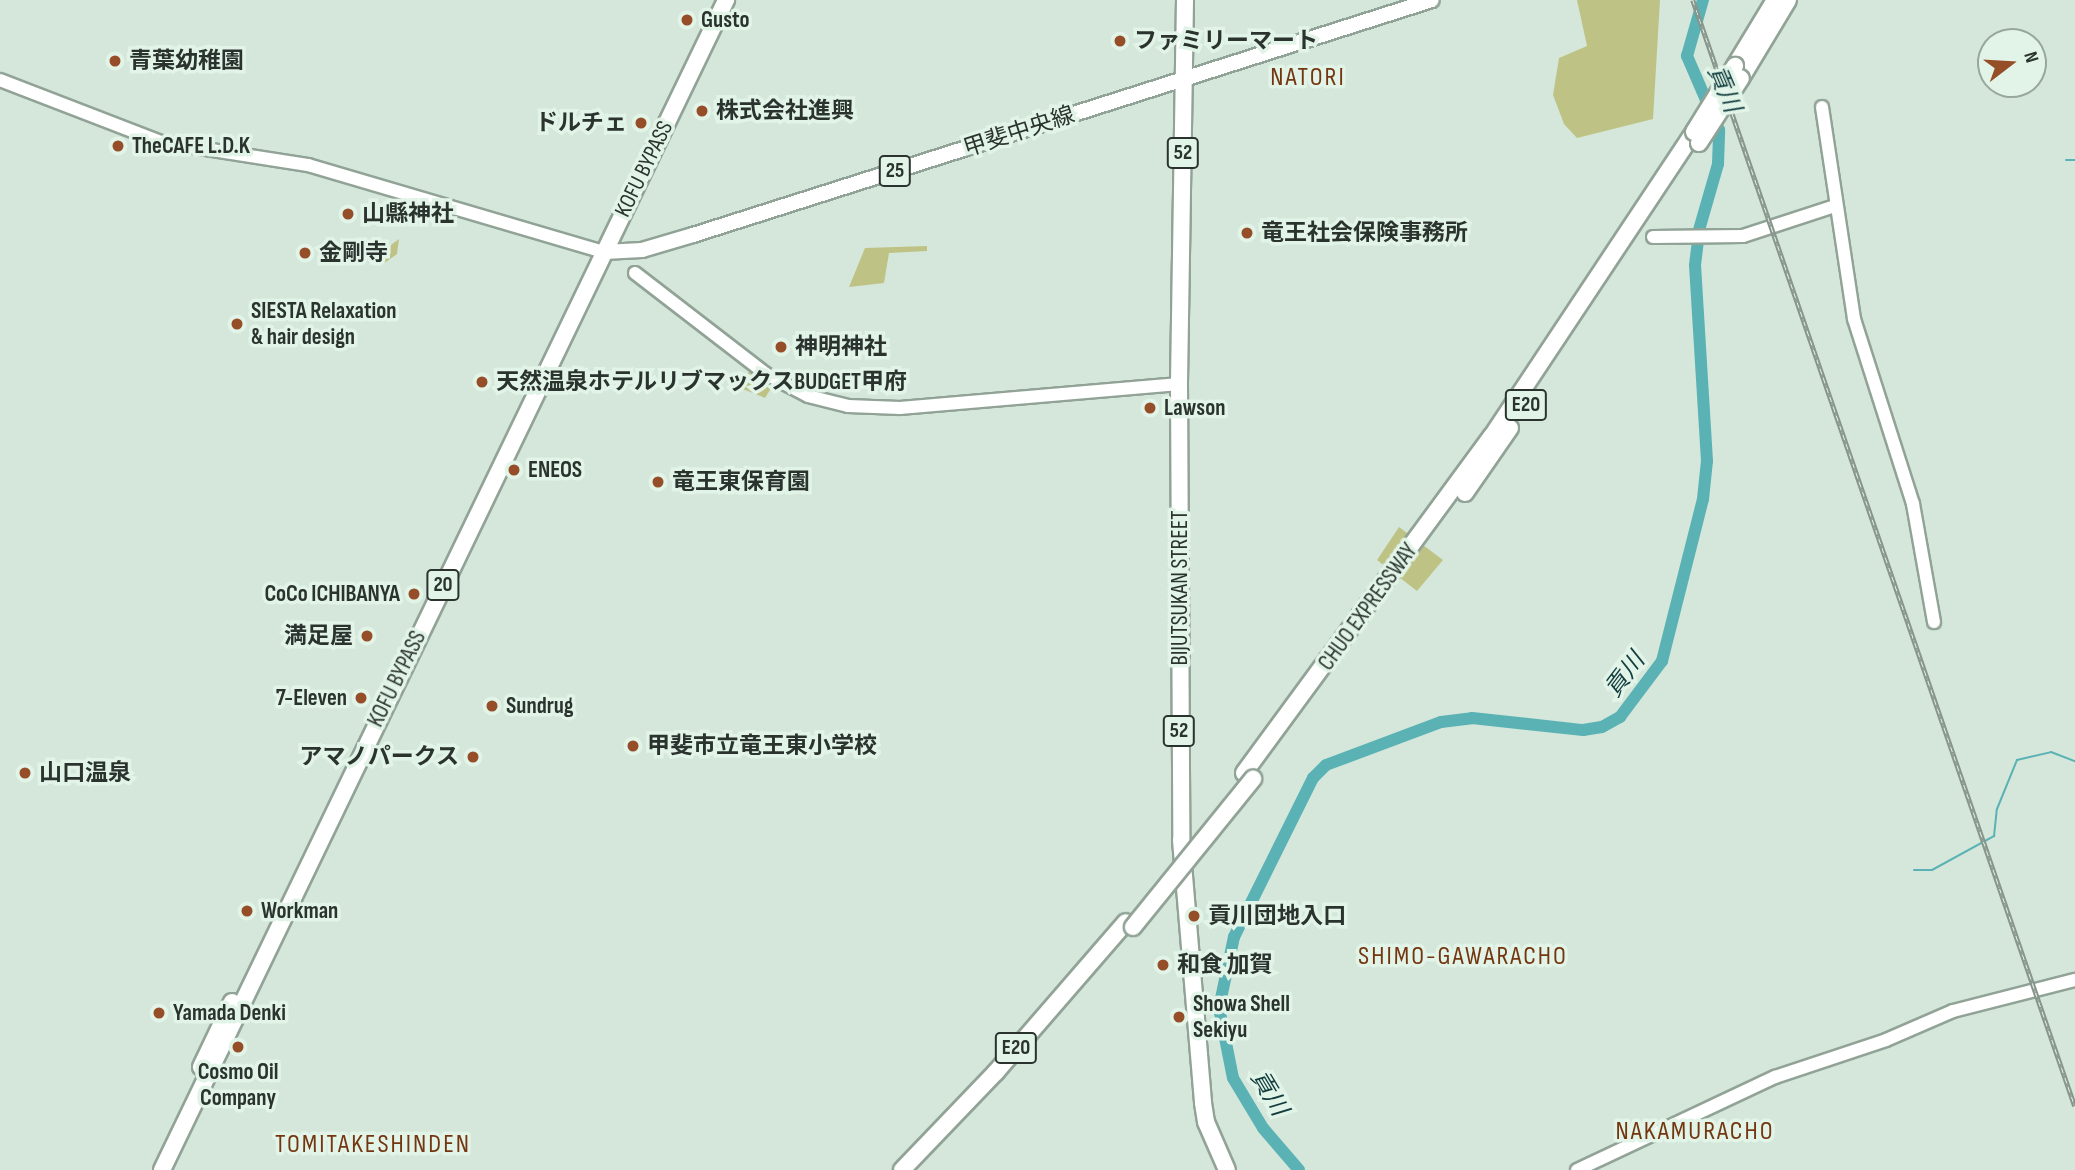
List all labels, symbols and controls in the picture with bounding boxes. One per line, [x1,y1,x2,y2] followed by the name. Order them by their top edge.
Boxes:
[701,6,749,34] place label: Gusto
[679,12,695,28] marker: Gusto
[1134,27,1318,55] place label: ファミリーマート
[1977,28,2047,98] north arrow
[1112,33,1128,49] marker: ファミリーマート
[129,47,244,75] place label: 青葉幼稚園
[2018,49,2043,66] text: N
[107,53,123,69] marker: 青葉幼稚園
[1701,61,1747,117] water label: 貢川
[1271,62,1345,94] district label: NATORI
[716,97,854,125] place label: 株式会社進興
[960,101,1078,163] street label: 甲斐中央線
[694,103,710,119] marker: 株式会社進興
[535,109,627,137] place label: ドルチェ
[633,115,649,131] marker: ドルチェ
[609,117,679,221] street label: KOFU BYPASS
[132,132,250,160] place label: TheCAFE L.D.K
[1166,136,1200,170] road number: 52
[110,138,126,154] marker: TheCAFE L.D.K
[878,154,912,188] road number: 25
[362,200,454,228] place label: 山縣神社
[340,206,356,222] marker: 山縣神社
[1261,219,1468,247] place label: 竜王社会保険事務所
[1239,225,1255,241] marker: 竜王社会保険事務所
[319,239,388,267] place label: 金剛寺
[297,245,313,261] marker: 金剛寺
[251,297,396,351] place label: SIESTA Relaxation & hair design
[229,316,245,332] marker: SIESTA Relaxation & hair design
[795,333,887,361] place label: 神明神社
[773,339,789,355] marker: 神明神社
[496,368,908,396] place label: 天然温泉ホテルリブマックスBUDGET甲府
[474,374,490,390] marker: 天然温泉ホテルリブマックスBUDGET甲府
[1503,388,1549,422] road number: E20
[1164,394,1225,422] place label: Lawson
[1142,400,1158,416] marker: Lawson
[528,456,582,484] place label: ENEOS
[506,462,522,478] marker: ENEOS
[672,468,810,496] place label: 竜王東保育園
[650,474,666,490] marker: 竜王東保育園
[1166,510,1194,666] street label: BIJUTSUKAN STREET
[1313,538,1423,676] street label: CHUO EXPRESSWAY
[426,568,460,602] road number: 20
[264,580,400,608] place label: CoCo ICHIBANYA
[406,586,422,602] marker: CoCo ICHIBANYA
[284,622,353,650] place label: 満足屋
[362,627,432,731] street label: KOFU BYPASS
[359,628,375,644] marker: 満足屋
[1599,647,1651,703] water label: 貢川
[276,684,347,712] place label: 7-Eleven
[353,690,369,706] marker: 7-Eleven
[506,692,574,720] place label: Sundrug
[484,698,500,714] marker: Sundrug
[1162,714,1196,748] road number: 52
[647,732,877,760] place label: 甲斐市立竜王東小学校
[625,738,641,754] marker: 甲斐市立竜王東小学校
[298,743,459,771] place label: アマノパークス
[465,749,481,765] marker: アマノパークス
[39,759,131,787] place label: 山口温泉
[17,765,33,781] marker: 山口温泉
[261,897,338,925] place label: Workman
[1208,902,1346,930] place label: 貢川団地入口
[239,903,255,919] marker: Workman
[1186,908,1202,924] marker: 貢川団地入口
[1360,941,1566,973] district label: SHIMO-GAWARACHO
[1177,951,1273,979] place label: 和食 加賀
[1155,957,1171,973] marker: 和食 加賀
[1193,990,1290,1044] place label: Showa Shell Sekiyu
[173,999,286,1027] place label: Yamada Denki
[151,1005,167,1021] marker: Yamada Denki
[1171,1009,1187,1025] marker: Showa Shell Sekiyu
[993,1030,1039,1066] road number: E20
[230,1039,246,1055] marker: Cosmo Oil Company
[198,1058,278,1112] place label: Cosmo Oil Company
[1244,1065,1294,1121] water label: 貢川
[1617,1116,1773,1148] district label: NAKAMURACHO
[277,1129,469,1161] district label: TOMITAKESHINDEN

